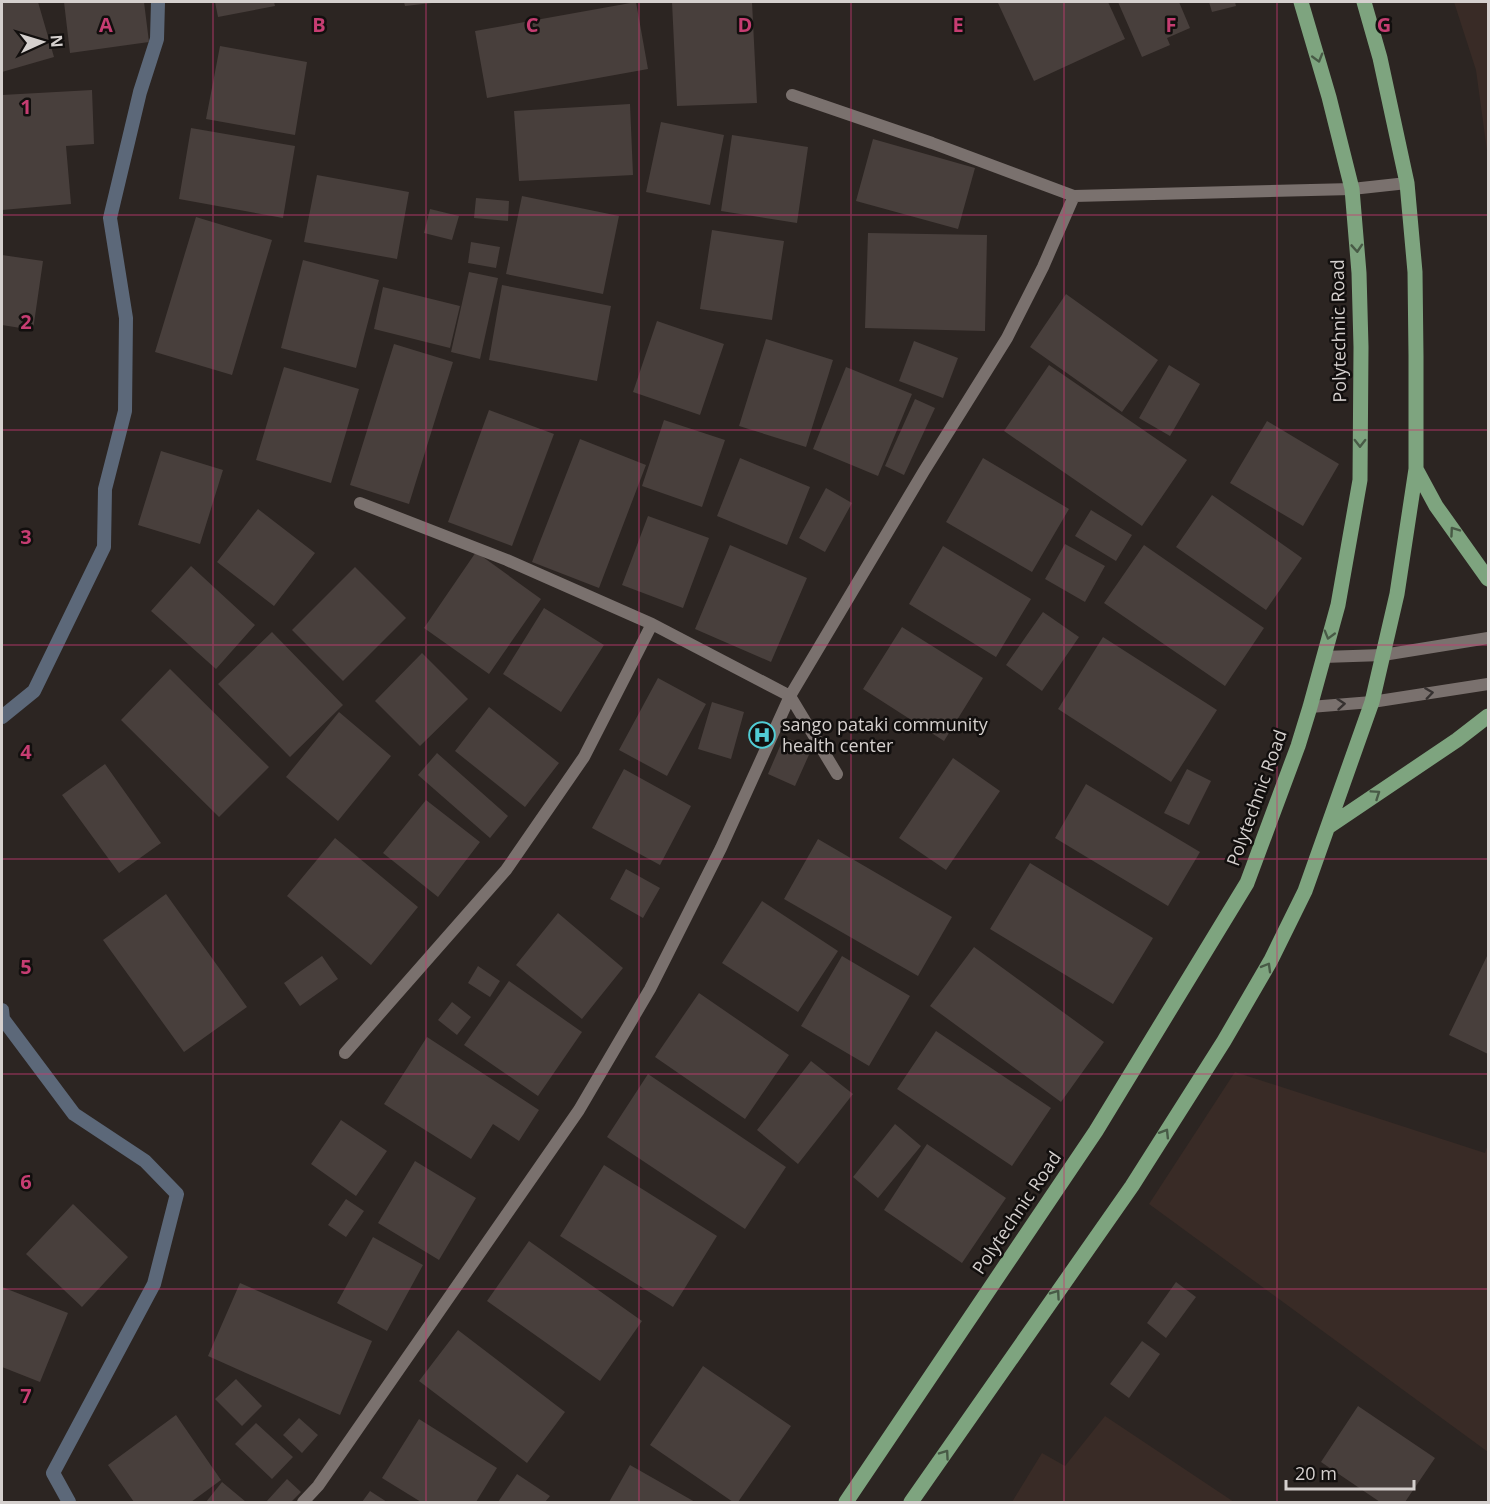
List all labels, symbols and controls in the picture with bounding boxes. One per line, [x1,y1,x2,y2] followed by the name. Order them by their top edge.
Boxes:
[99,11,113,38] text: A
[312,11,326,38] text: B
[526,11,539,38] text: C
[738,11,752,38] text: D
[952,11,964,38] text: E
[1166,11,1176,38] text: F
[1377,11,1391,38] text: G
[12,12,72,72] north arrow
[46,34,68,48] text: N
[1311,52,1323,63] one-way arrow
[20,93,32,120] text: 1
[1350,244,1363,253] one-way arrow
[1325,259,1351,403] street label: Polytechnic Road
[20,308,32,335] text: 2
[1354,438,1367,447] one-way arrow
[20,523,32,550] text: 3
[1450,527,1461,538] one-way arrow
[1324,630,1337,640] one-way arrow
[1425,688,1434,700] one-way arrow
[1336,698,1345,711] one-way arrow
[782,712,989,757] place label: sango pataki community health center
[747,720,777,750] hospital icon: sango pataki community health center
[1220,726,1292,869] street label: Polytechnic Road
[20,738,32,765] text: 4
[1370,790,1381,801] one-way arrow
[20,953,32,980] text: 5
[1260,962,1271,973] one-way arrow
[1158,1129,1170,1139] one-way arrow
[966,1146,1066,1279] street label: Polytechnic Road
[20,1168,32,1195] text: 6
[1049,1290,1060,1301] one-way arrow
[20,1382,32,1409] text: 7
[938,1450,949,1461] one-way arrow
[1286,1453,1414,1491] scale bar
[1295,1461,1337,1485] text: 20 m

